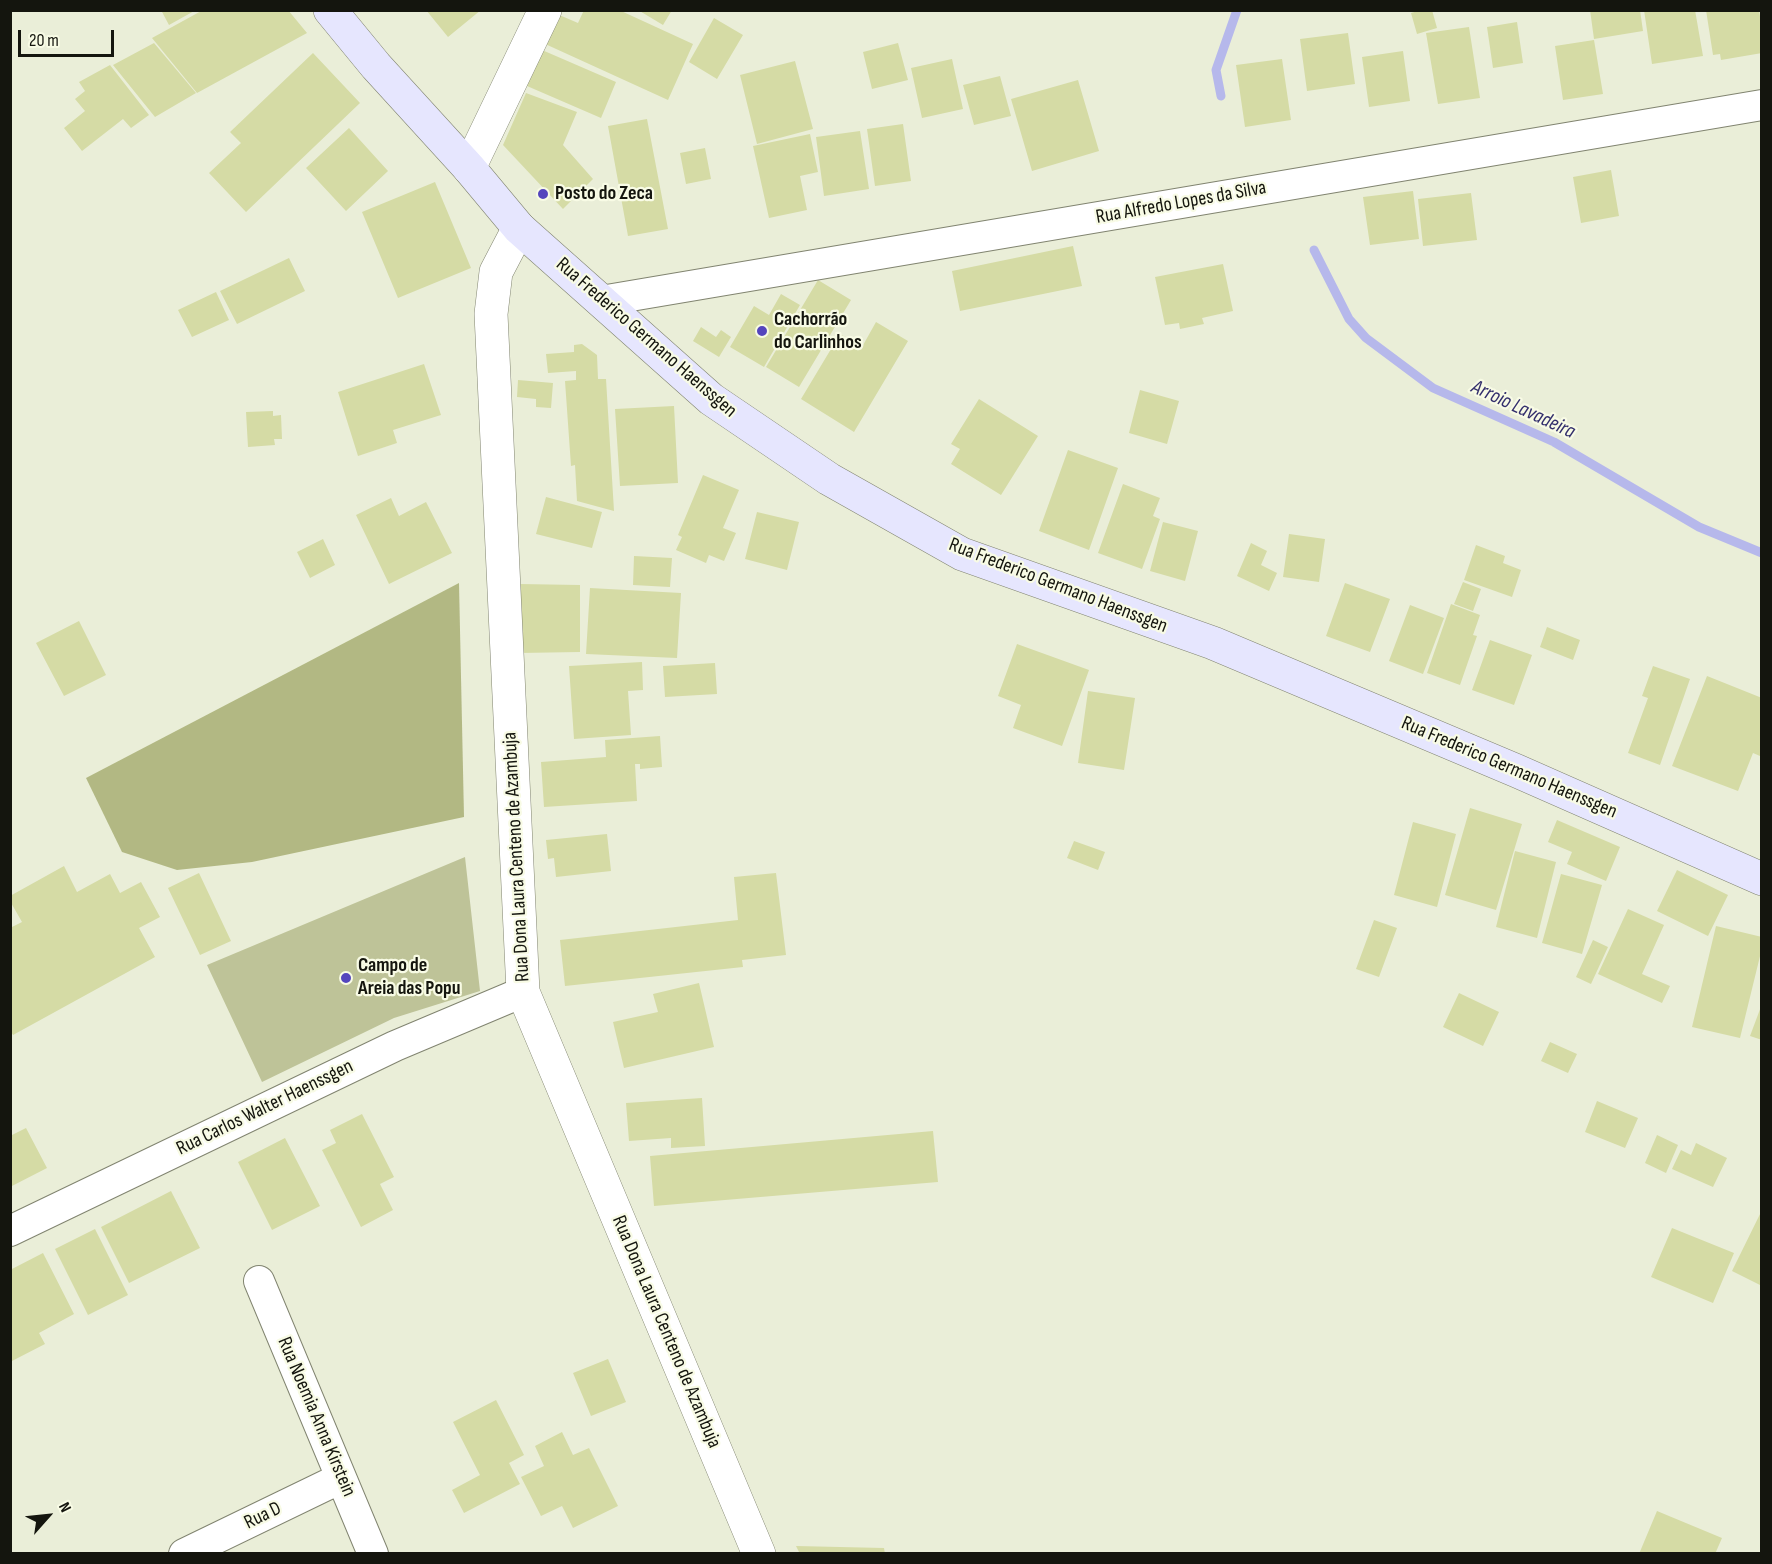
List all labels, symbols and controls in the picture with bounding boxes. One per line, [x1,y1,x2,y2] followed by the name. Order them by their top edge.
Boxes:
[21,18,117,56] scale bar
[29,30,59,51] text: 20 m
[1094,176,1268,230] street label: Rua Alfredo Lopes da Silva
[555,182,653,206] place label: Posto do Zeca
[536,187,550,201] marker: Posto do Zeca
[551,253,741,423] street label: Rua Frederico Germano Haenssgen
[774,308,862,355] place label: Cachorrão do Carlinhos
[755,324,769,338] marker: Cachorrão do Carlinhos
[1467,375,1579,445] water label: Arroio Lavadeira
[945,533,1171,639] street label: Rua Frederico Germano Haenssgen
[1397,712,1621,824] street label: Rua Frederico Germano Haenssgen
[498,732,536,982] street label: Rua Dona Laura Centeno de Azambuja
[358,954,460,1001] place label: Campo de Areia das Popu
[339,971,353,985] marker: Campo de Areia das Popu
[173,1055,357,1161] street label: Rua Carlos Walter Haenssgen
[606,1212,726,1452] street label: Rua Dona Laura Centeno de Azambuja
[272,1334,360,1500] street label: Rua Noemia Anna Kirstein
[18,1486,78,1546] north arrow
[241,1497,285,1535] street label: Rua D
[54,1499,75,1516] text: N

